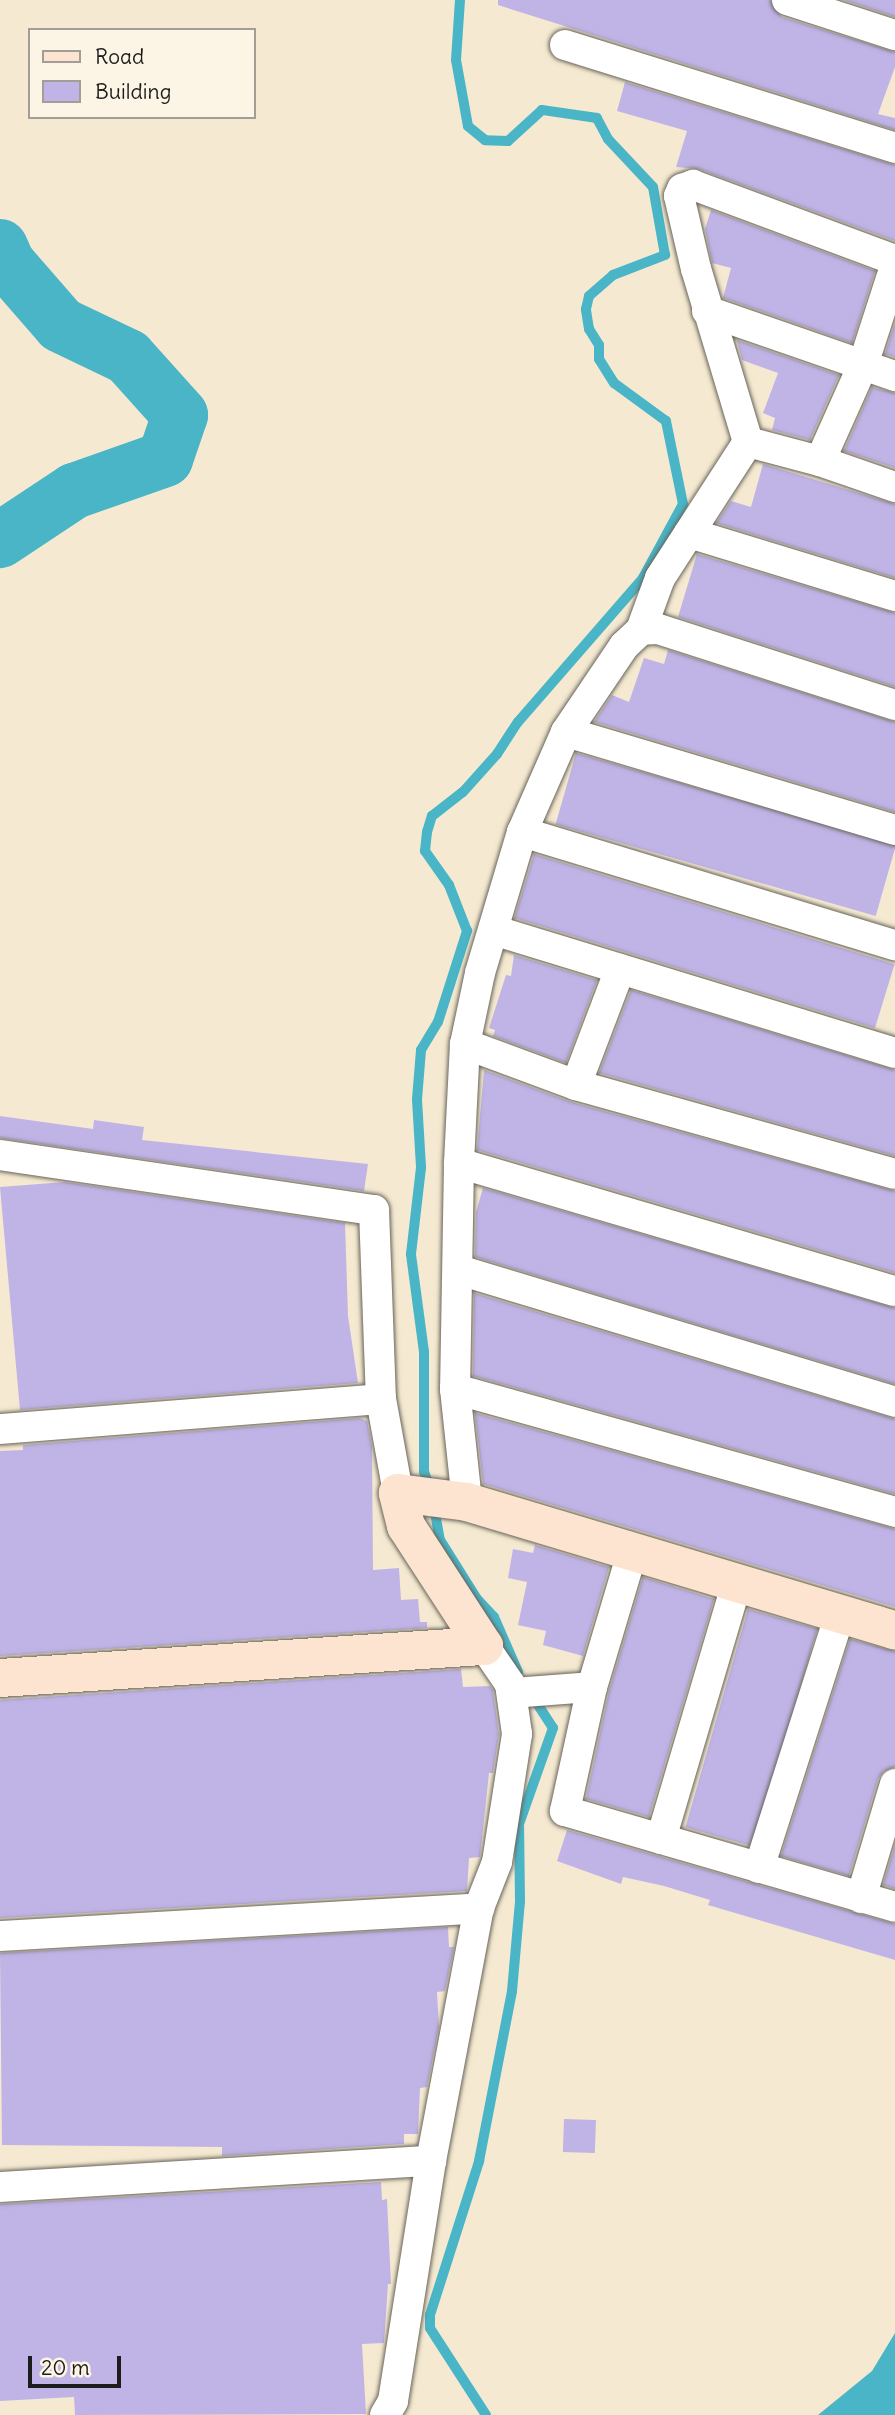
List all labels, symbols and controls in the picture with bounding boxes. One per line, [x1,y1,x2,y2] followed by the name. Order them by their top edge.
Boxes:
[28,28,256,119] legend
[95,43,144,70] text: Road
[95,78,171,105] text: Building
[32,2342,124,2386] scale bar
[41,2354,90,2381] text: 20 m

